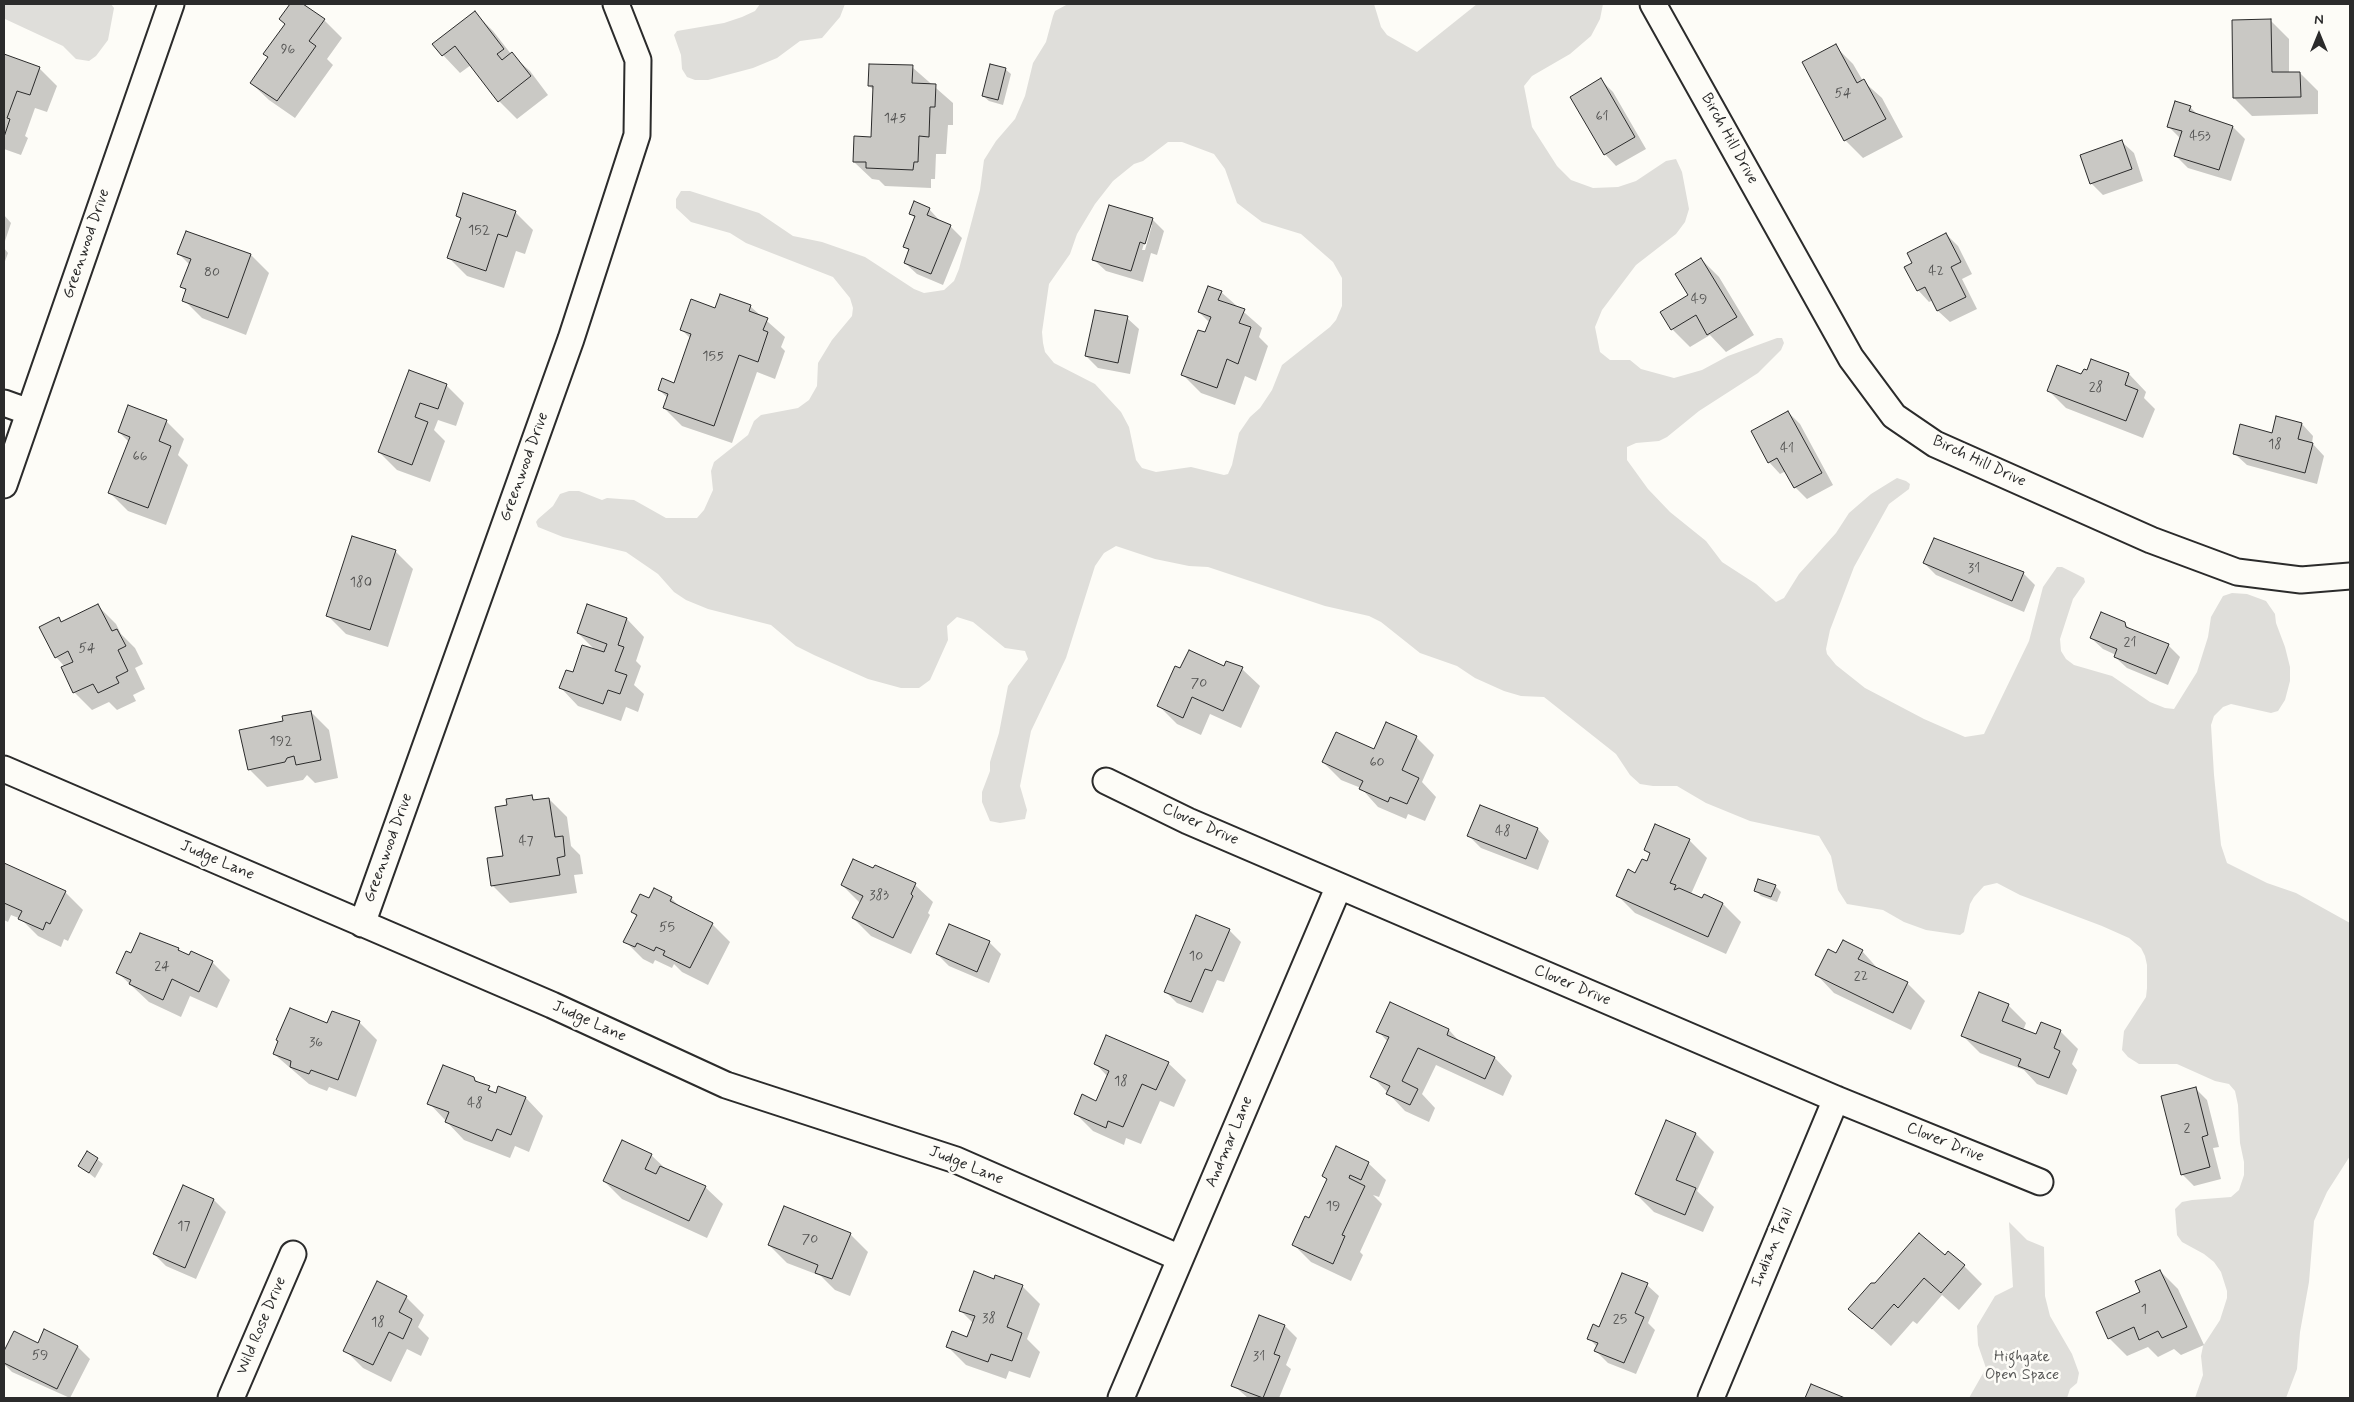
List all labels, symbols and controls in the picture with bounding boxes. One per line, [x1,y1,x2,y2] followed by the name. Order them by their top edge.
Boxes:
[2294,10,2344,60] north arrow
[2314,11,2324,29] text: N
[281,42,295,58] house number: 96
[1835,86,1851,102] house number: 54
[1696,90,1762,188] street label: Birch Hill Drive
[1595,109,1609,125] house number: 61
[884,111,906,127] house number: 145
[2189,129,2211,145] house number: 453
[59,186,115,302] street label: Greenwood Drive
[468,223,490,239] house number: 152
[1928,264,1944,280] house number: 42
[204,265,220,281] house number: 80
[1691,292,1707,308] house number: 49
[702,349,724,365] house number: 155
[2089,380,2103,396] house number: 28
[496,410,554,524] street label: Greenwood Drive
[1929,432,2029,492] street label: Birch Hill Drive
[2268,437,2282,453] house number: 18
[1780,441,1794,457] house number: 41
[133,449,147,465] house number: 66
[1968,561,1980,577] house number: 31
[350,575,372,591] house number: 180
[2124,635,2136,651] house number: 21
[79,641,95,657] house number: 54
[1191,676,1207,692] house number: 70
[270,734,292,750] house number: 192
[1369,755,1385,771] house number: 60
[360,791,418,905] street label: Greenwood Drive
[1159,800,1241,850] street label: Clover Drive
[1495,824,1511,840] house number: 48
[518,834,534,850] house number: 47
[177,837,257,885] street label: Judge Lane
[869,888,889,904] house number: 383
[659,920,675,936] house number: 55
[1189,949,1203,965] house number: 10
[154,959,170,975] house number: 24
[1531,961,1613,1011] street label: Clover Drive
[1854,969,1868,985] house number: 22
[549,997,629,1047] street label: Judge Lane
[309,1035,323,1051] house number: 36
[1114,1074,1128,1090] house number: 18
[1202,1094,1258,1190] street label: Andmar Lane
[467,1096,483,1112] house number: 48
[1903,1119,1987,1167] street label: Clover Drive
[2184,1121,2190,1137] house number: 2
[926,1142,1006,1190] street label: Judge Lane
[1326,1199,1340,1215] house number: 19
[1748,1206,1798,1290] street label: Indian Trail
[177,1219,191,1235] house number: 17
[802,1232,818,1248] house number: 70
[233,1274,291,1378] street label: Wild Rose Drive
[2141,1302,2147,1318] house number: 1
[982,1311,996,1327] house number: 38
[1613,1312,1627,1328] house number: 25
[371,1315,385,1331] house number: 18
[32,1348,48,1364] house number: 59
[1985,1348,2059,1386] park label: Highgate Open Space
[1253,1349,1265,1365] house number: 31

